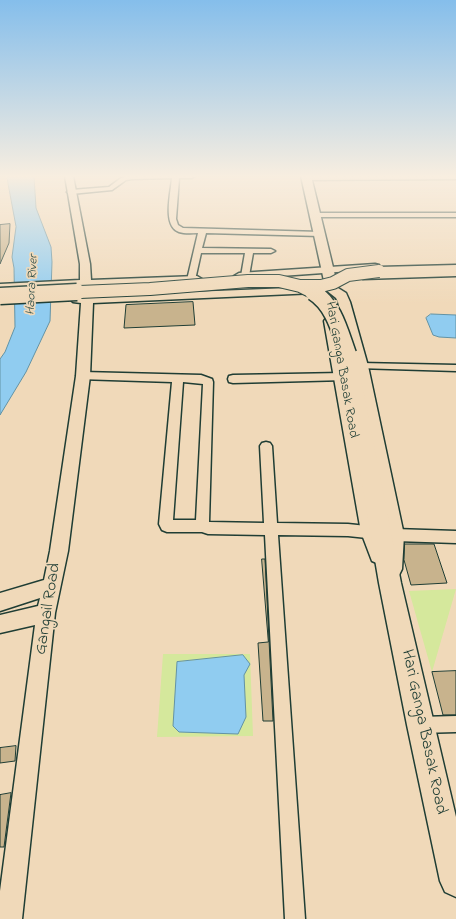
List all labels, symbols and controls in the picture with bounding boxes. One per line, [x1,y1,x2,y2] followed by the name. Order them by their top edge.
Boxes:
[24,254,42,316] water label: Haora River
[321,300,361,440] street label: Hari Ganga Basak Road
[32,562,66,656] street label: Gangail Road
[396,648,450,816] street label: Hari Ganga Basak Road

